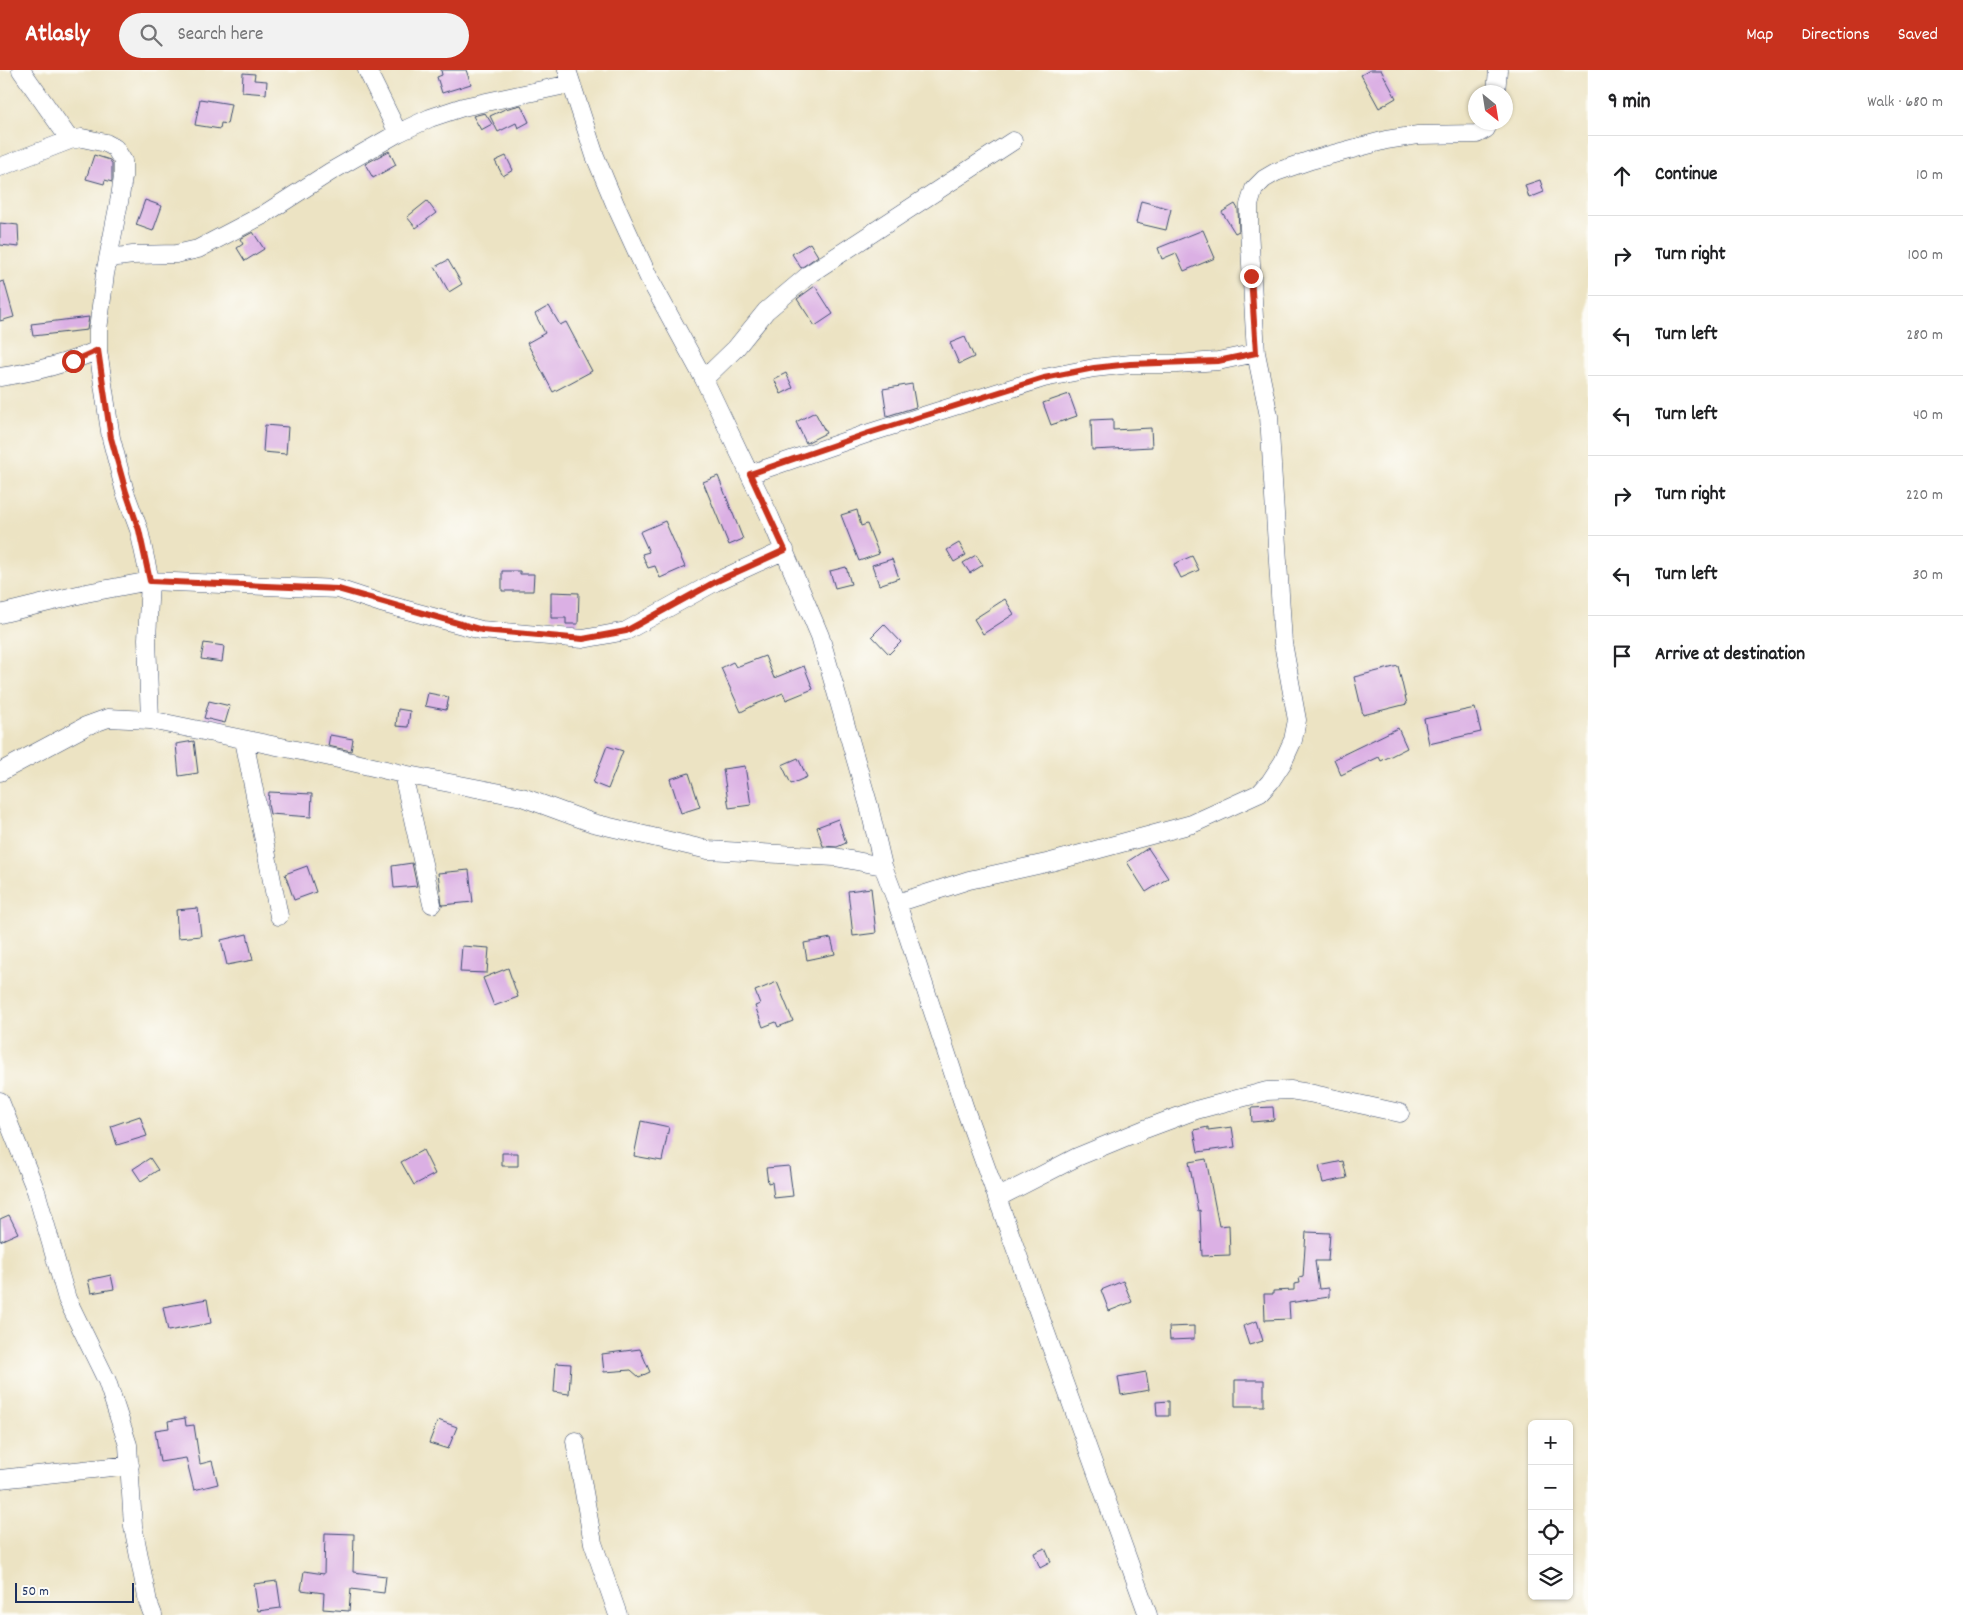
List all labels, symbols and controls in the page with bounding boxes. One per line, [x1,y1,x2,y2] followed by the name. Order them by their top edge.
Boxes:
[119,13,469,58] search box
[25,18,89,52] text: Atlasly
[137,21,165,49] icon: search
[177,22,263,49] text: Search here
[1746,23,1773,48] text: Map
[1801,23,1870,48] text: Directions
[1898,23,1938,48] text: Saved
[1468,85,1513,130] north arrow
[1608,88,1650,118] text: 9 min
[1867,91,1943,114] text: Walk · 680 m
[1608,162,1636,190] icon: ahead
[1655,162,1717,189] text: Continue
[1916,164,1943,187] text: 10 m
[1608,242,1636,270] icon: right
[1655,242,1726,269] text: Turn right
[1907,244,1943,267] text: 100 m
[1240,265,1263,288] route end
[1608,322,1636,350] icon: left
[1655,322,1718,349] text: Turn left
[1906,324,1943,347] text: 280 m
[62,350,85,373] route start
[1608,402,1636,430] icon: left
[1655,402,1718,429] text: Turn left
[1913,404,1943,427] text: 40 m
[1608,482,1636,510] icon: right
[1655,482,1726,509] text: Turn right
[1906,484,1943,507] text: 220 m
[1608,562,1636,590] icon: left
[1655,562,1718,589] text: Turn left
[1913,564,1943,587] text: 30 m
[1608,642,1636,670] icon: arrive
[1655,642,1805,669] text: Arrive at destination
[1528,1420,1573,1600] map controls
[1528,1420,1573,1465] button: +
[1528,1465,1573,1510] button: −
[1528,1510,1573,1555] button: locate
[1528,1555,1573,1600] button: layers
[15,1580,134,1603] scale bar
[22,1582,49,1602] text: 50 m

